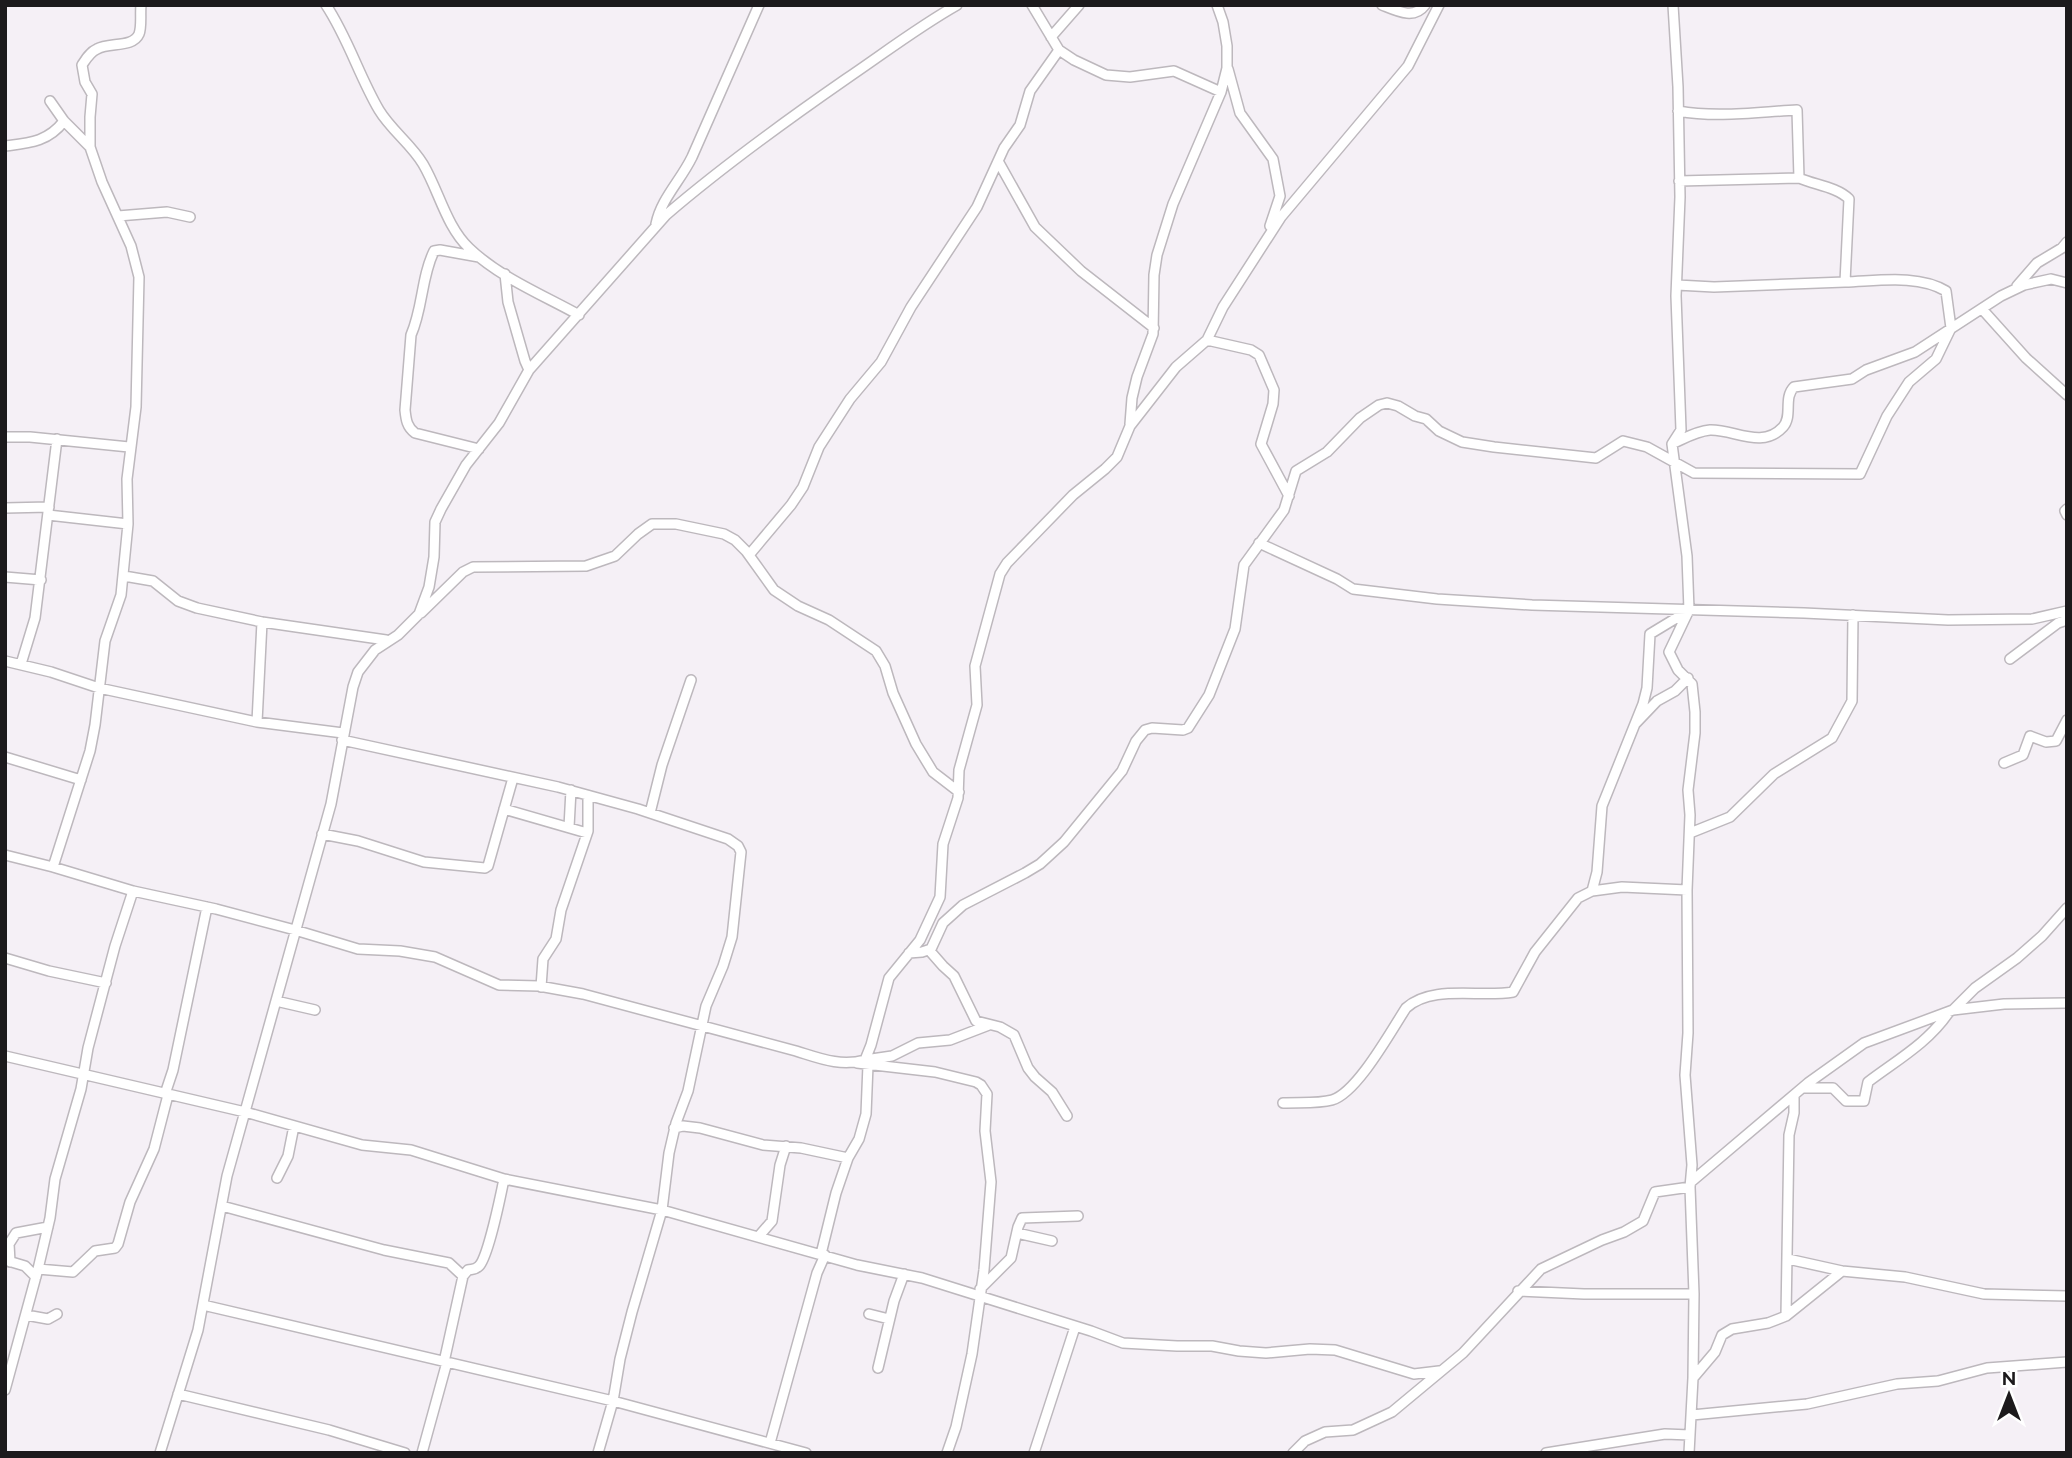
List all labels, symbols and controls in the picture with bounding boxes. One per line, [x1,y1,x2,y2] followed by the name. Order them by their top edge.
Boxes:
[1974,1360,2044,1430] north arrow
[2002,1367,2016,1389] text: N

